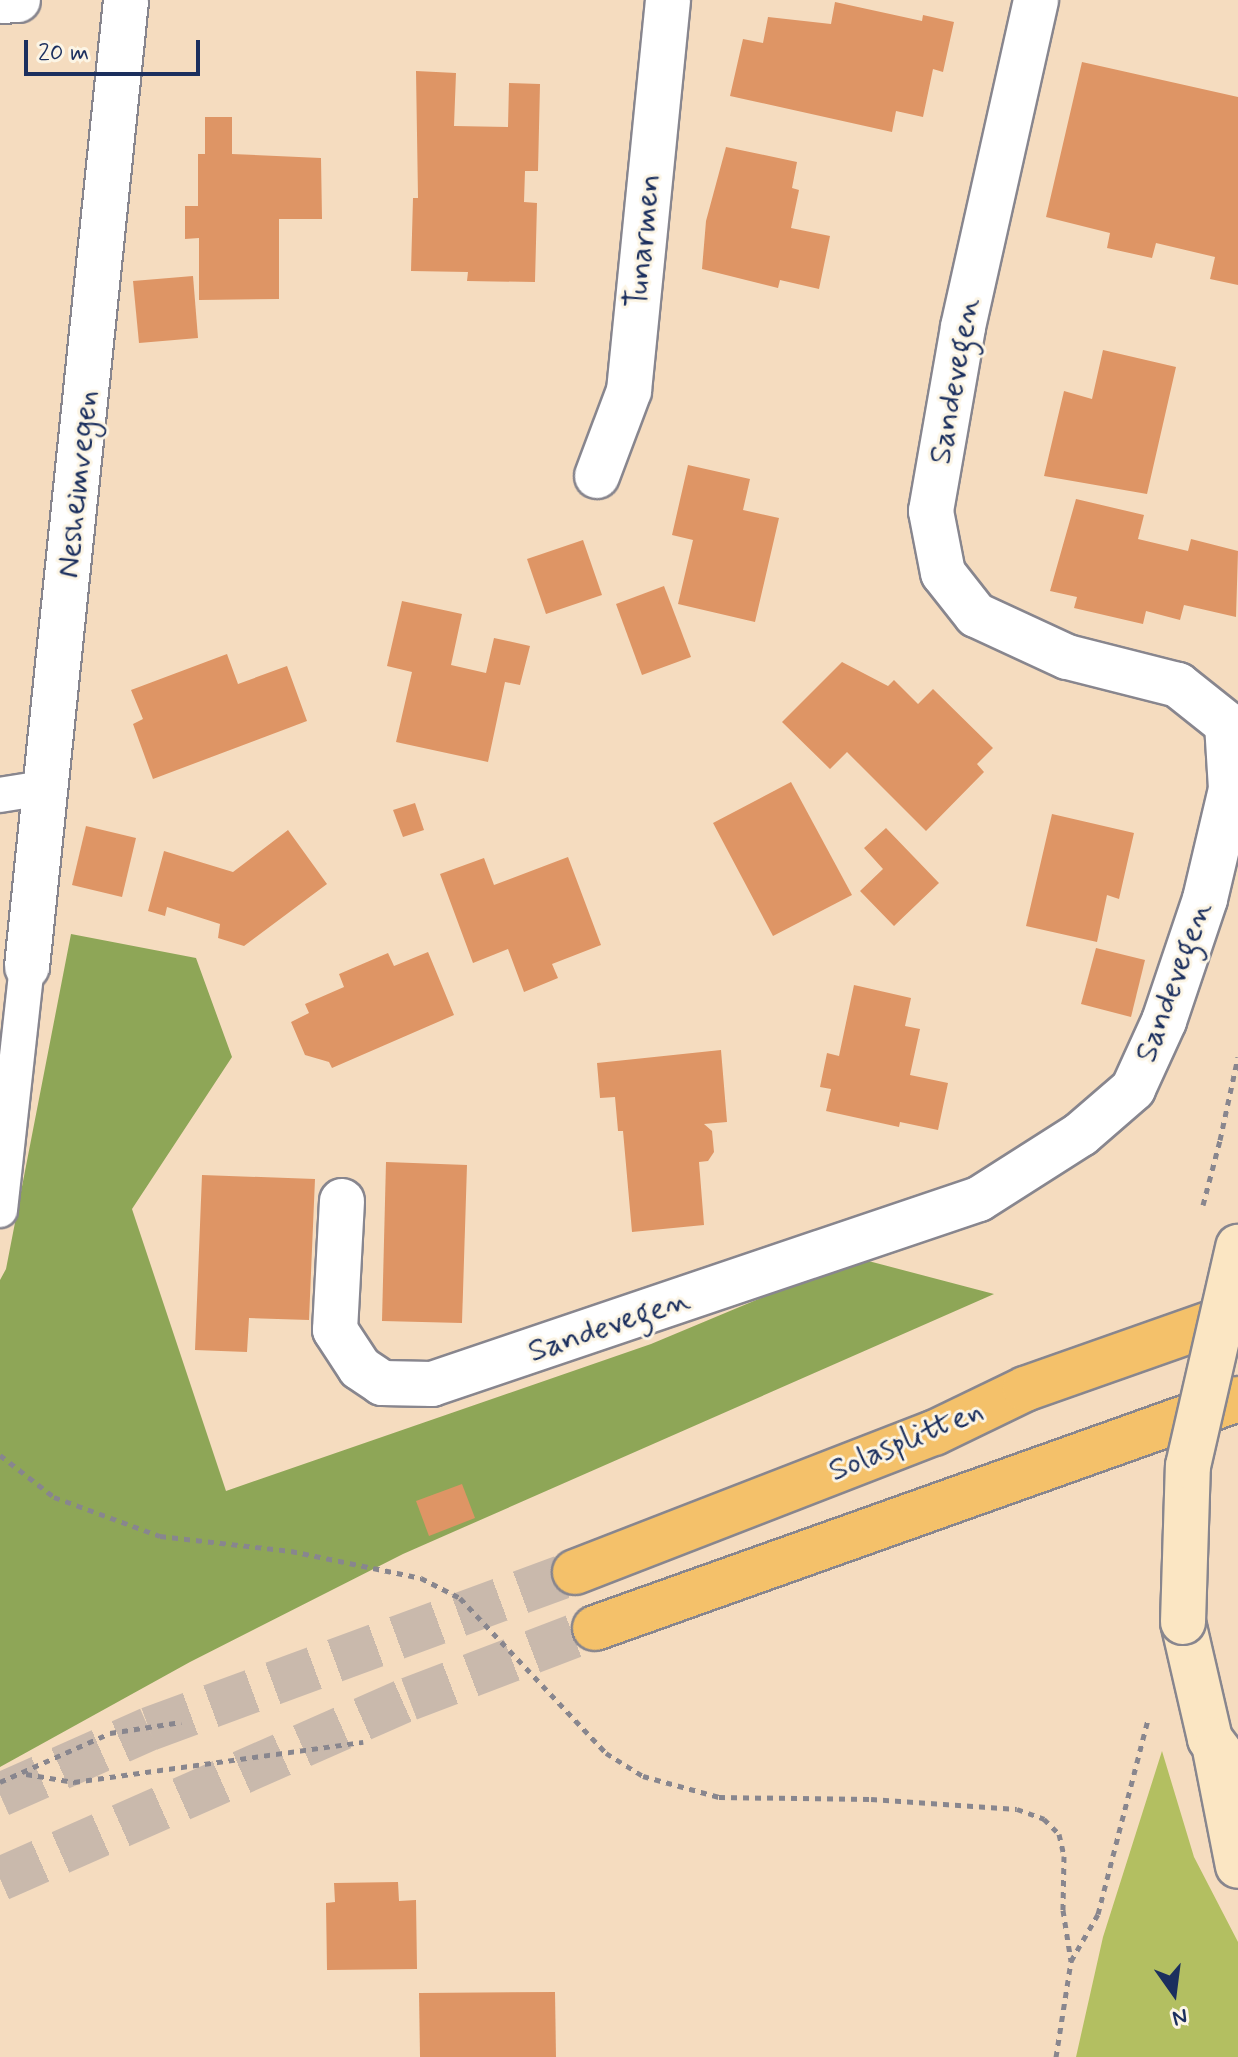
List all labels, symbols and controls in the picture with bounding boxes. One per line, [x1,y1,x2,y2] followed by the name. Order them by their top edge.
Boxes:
[28,24,204,74] scale bar
[38,38,89,69] text: 20 m
[618,172,670,310] street label: Tunarmen
[921,295,989,467] street label: Sandevegen
[49,388,107,580] street label: Nesheimvegen
[1127,896,1221,1068] street label: Sandevegen
[523,1280,695,1372] street label: Sandevegen
[823,1391,989,1491] street label: Solasplitten
[1134,1953,1214,2033] north arrow
[1169,2001,1190,2032] text: N

